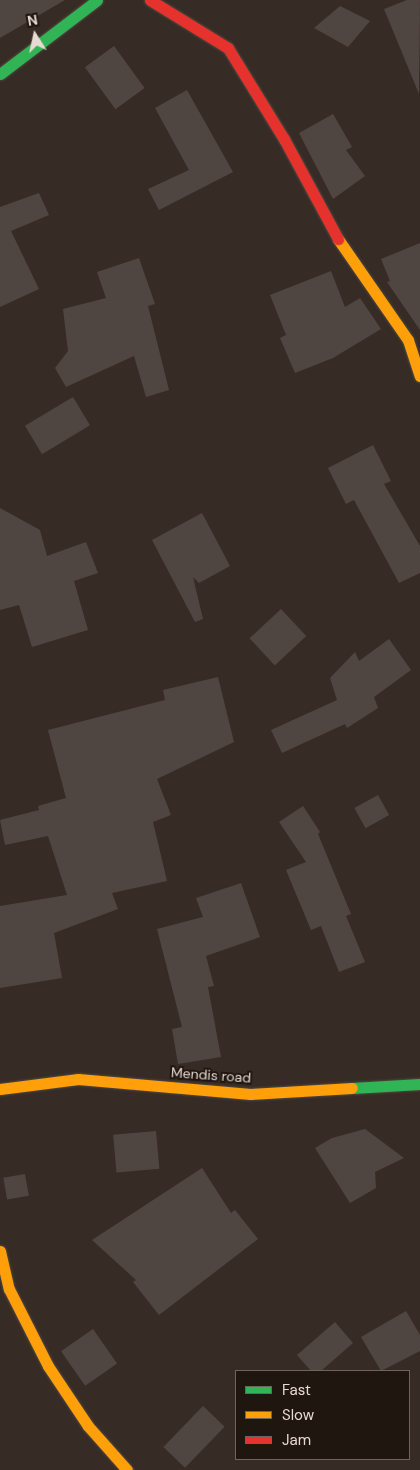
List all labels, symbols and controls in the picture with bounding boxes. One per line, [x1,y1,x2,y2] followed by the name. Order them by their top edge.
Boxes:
[10,10,60,60] north arrow
[26,10,39,30] text: N
[170,1064,252,1086] street label: Mendis road
[235,1370,410,1460] legend
[282,1380,311,1400] text: Fast
[282,1405,314,1425] text: Slow
[282,1430,311,1450] text: Jam

